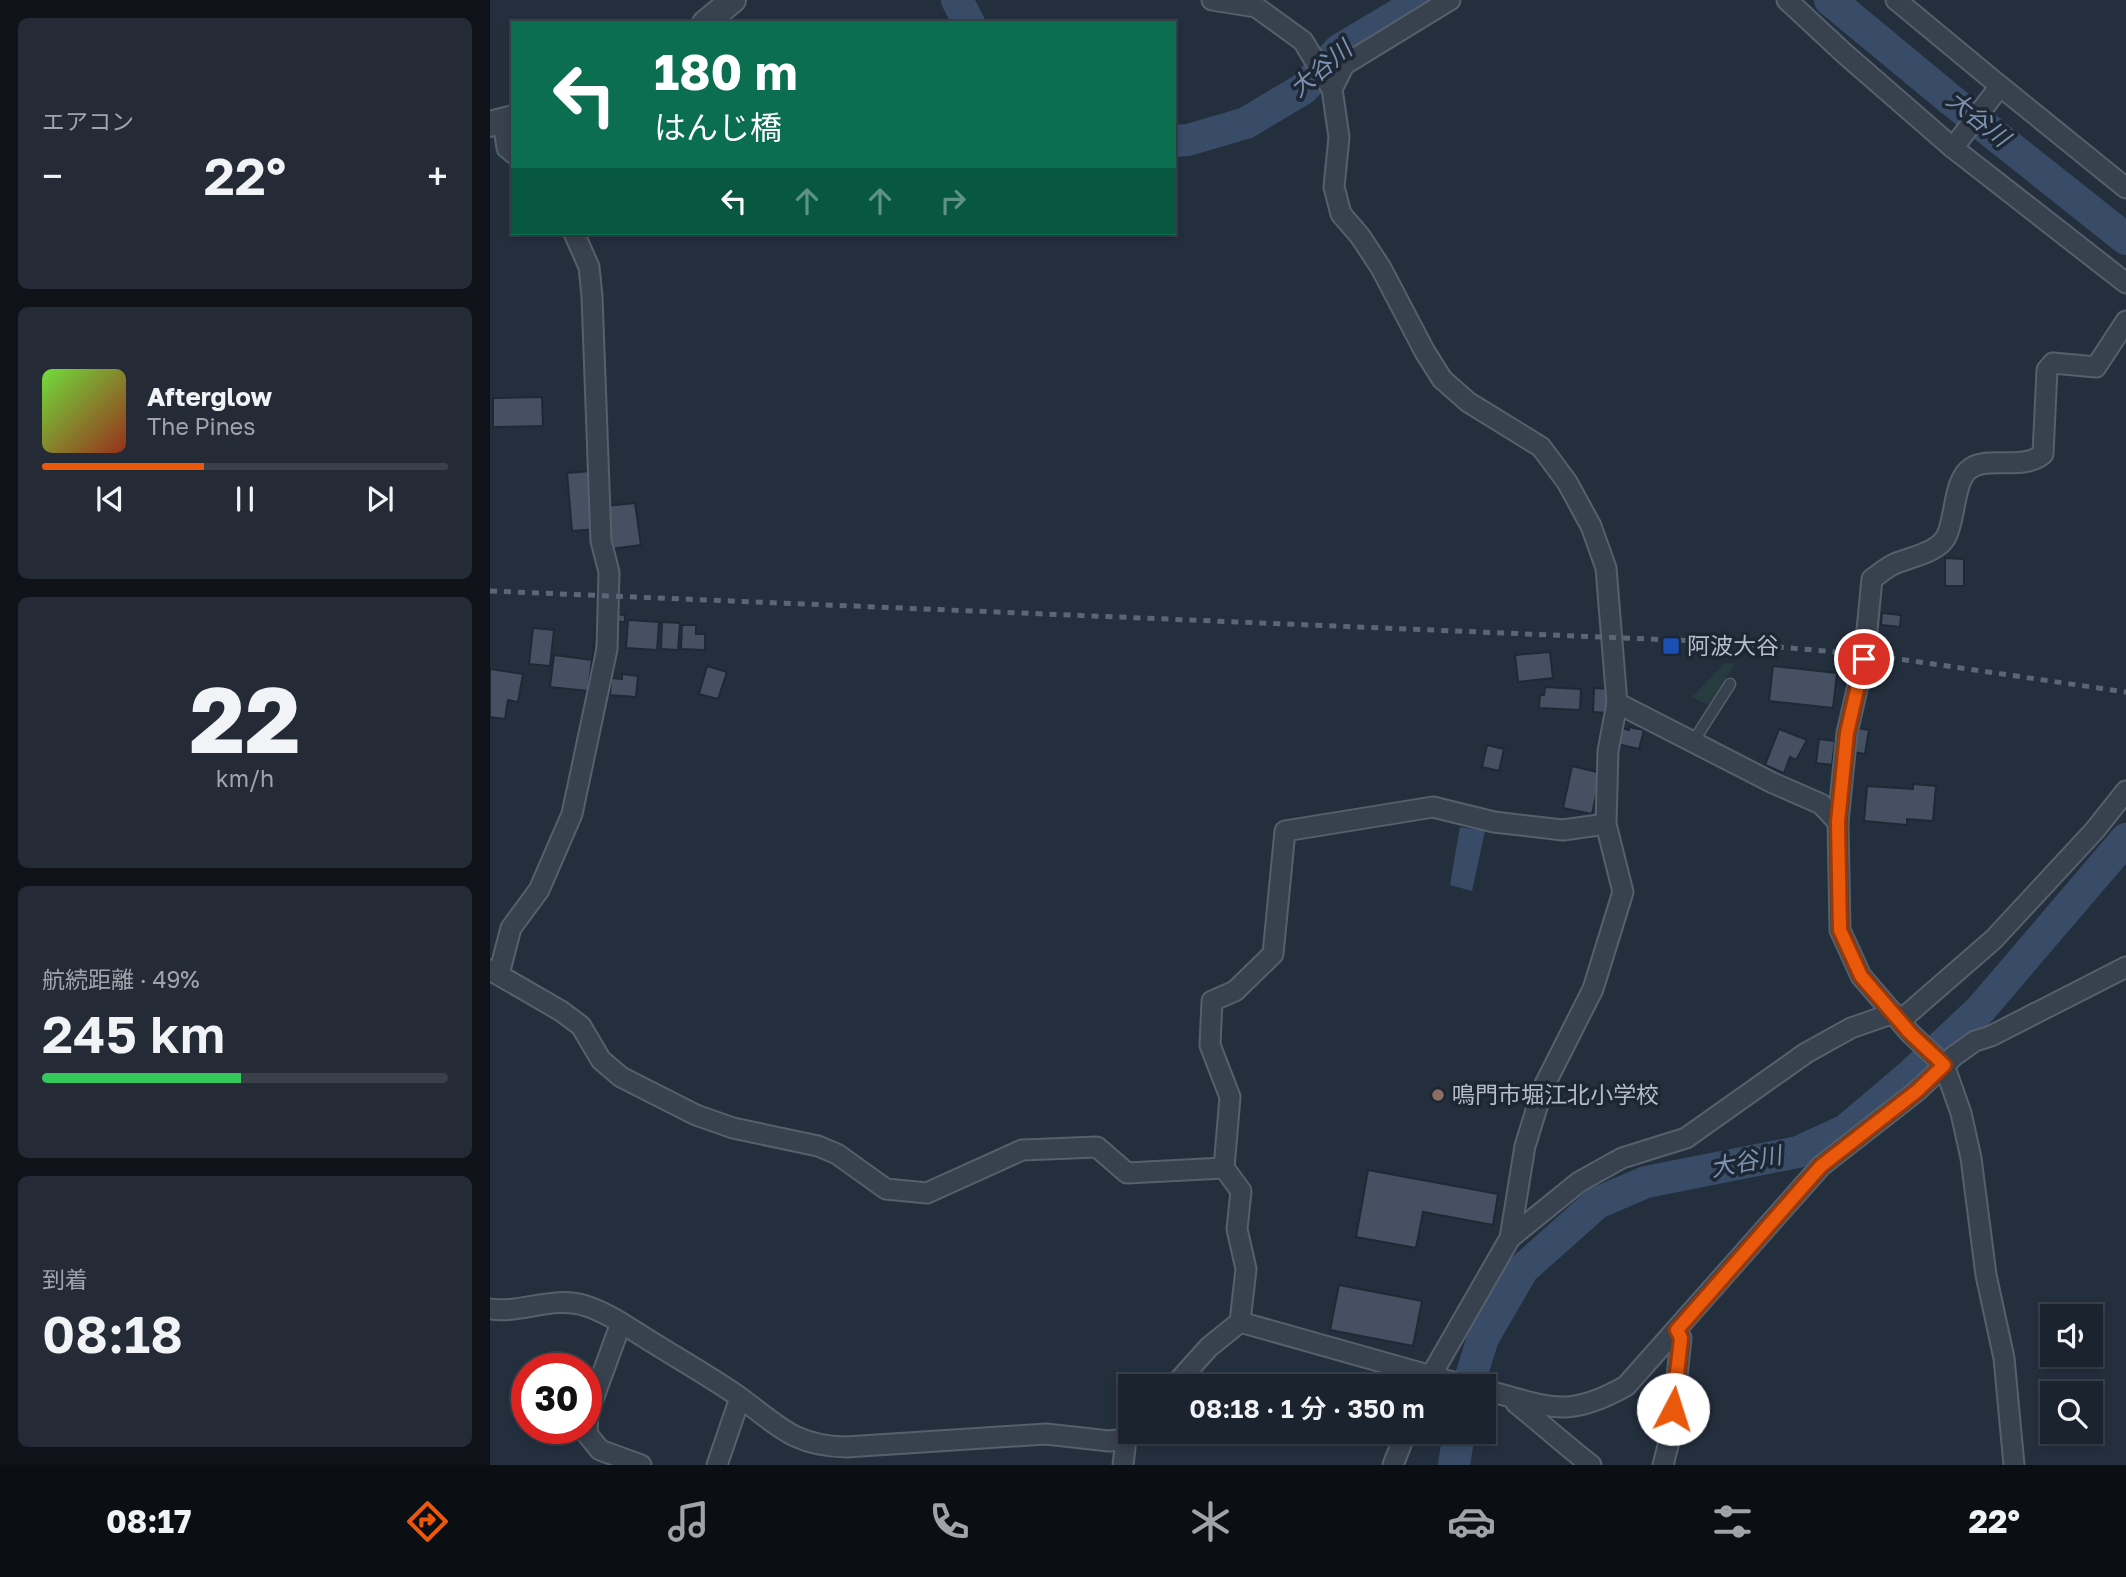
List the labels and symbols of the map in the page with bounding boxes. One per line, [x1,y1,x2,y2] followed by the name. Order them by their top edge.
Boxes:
[1283,32,1359,102] water label: 大谷川
[1942,84,2018,154] water label: 大谷川
[1834,629,1894,689] pin
[1687,631,1779,659] place label: 阿波大谷
[1661,636,1681,656] marker: 阿波大谷
[1452,1080,1659,1108] place label: 鳴門市堀江北小学校
[1430,1087,1446,1103] marker: 鳴門市堀江北小学校
[1708,1139,1787,1182] water label: 大谷川
[511,1353,602,1444] speed limit sign: 30
[1636,1372,1710,1446] position arrow

